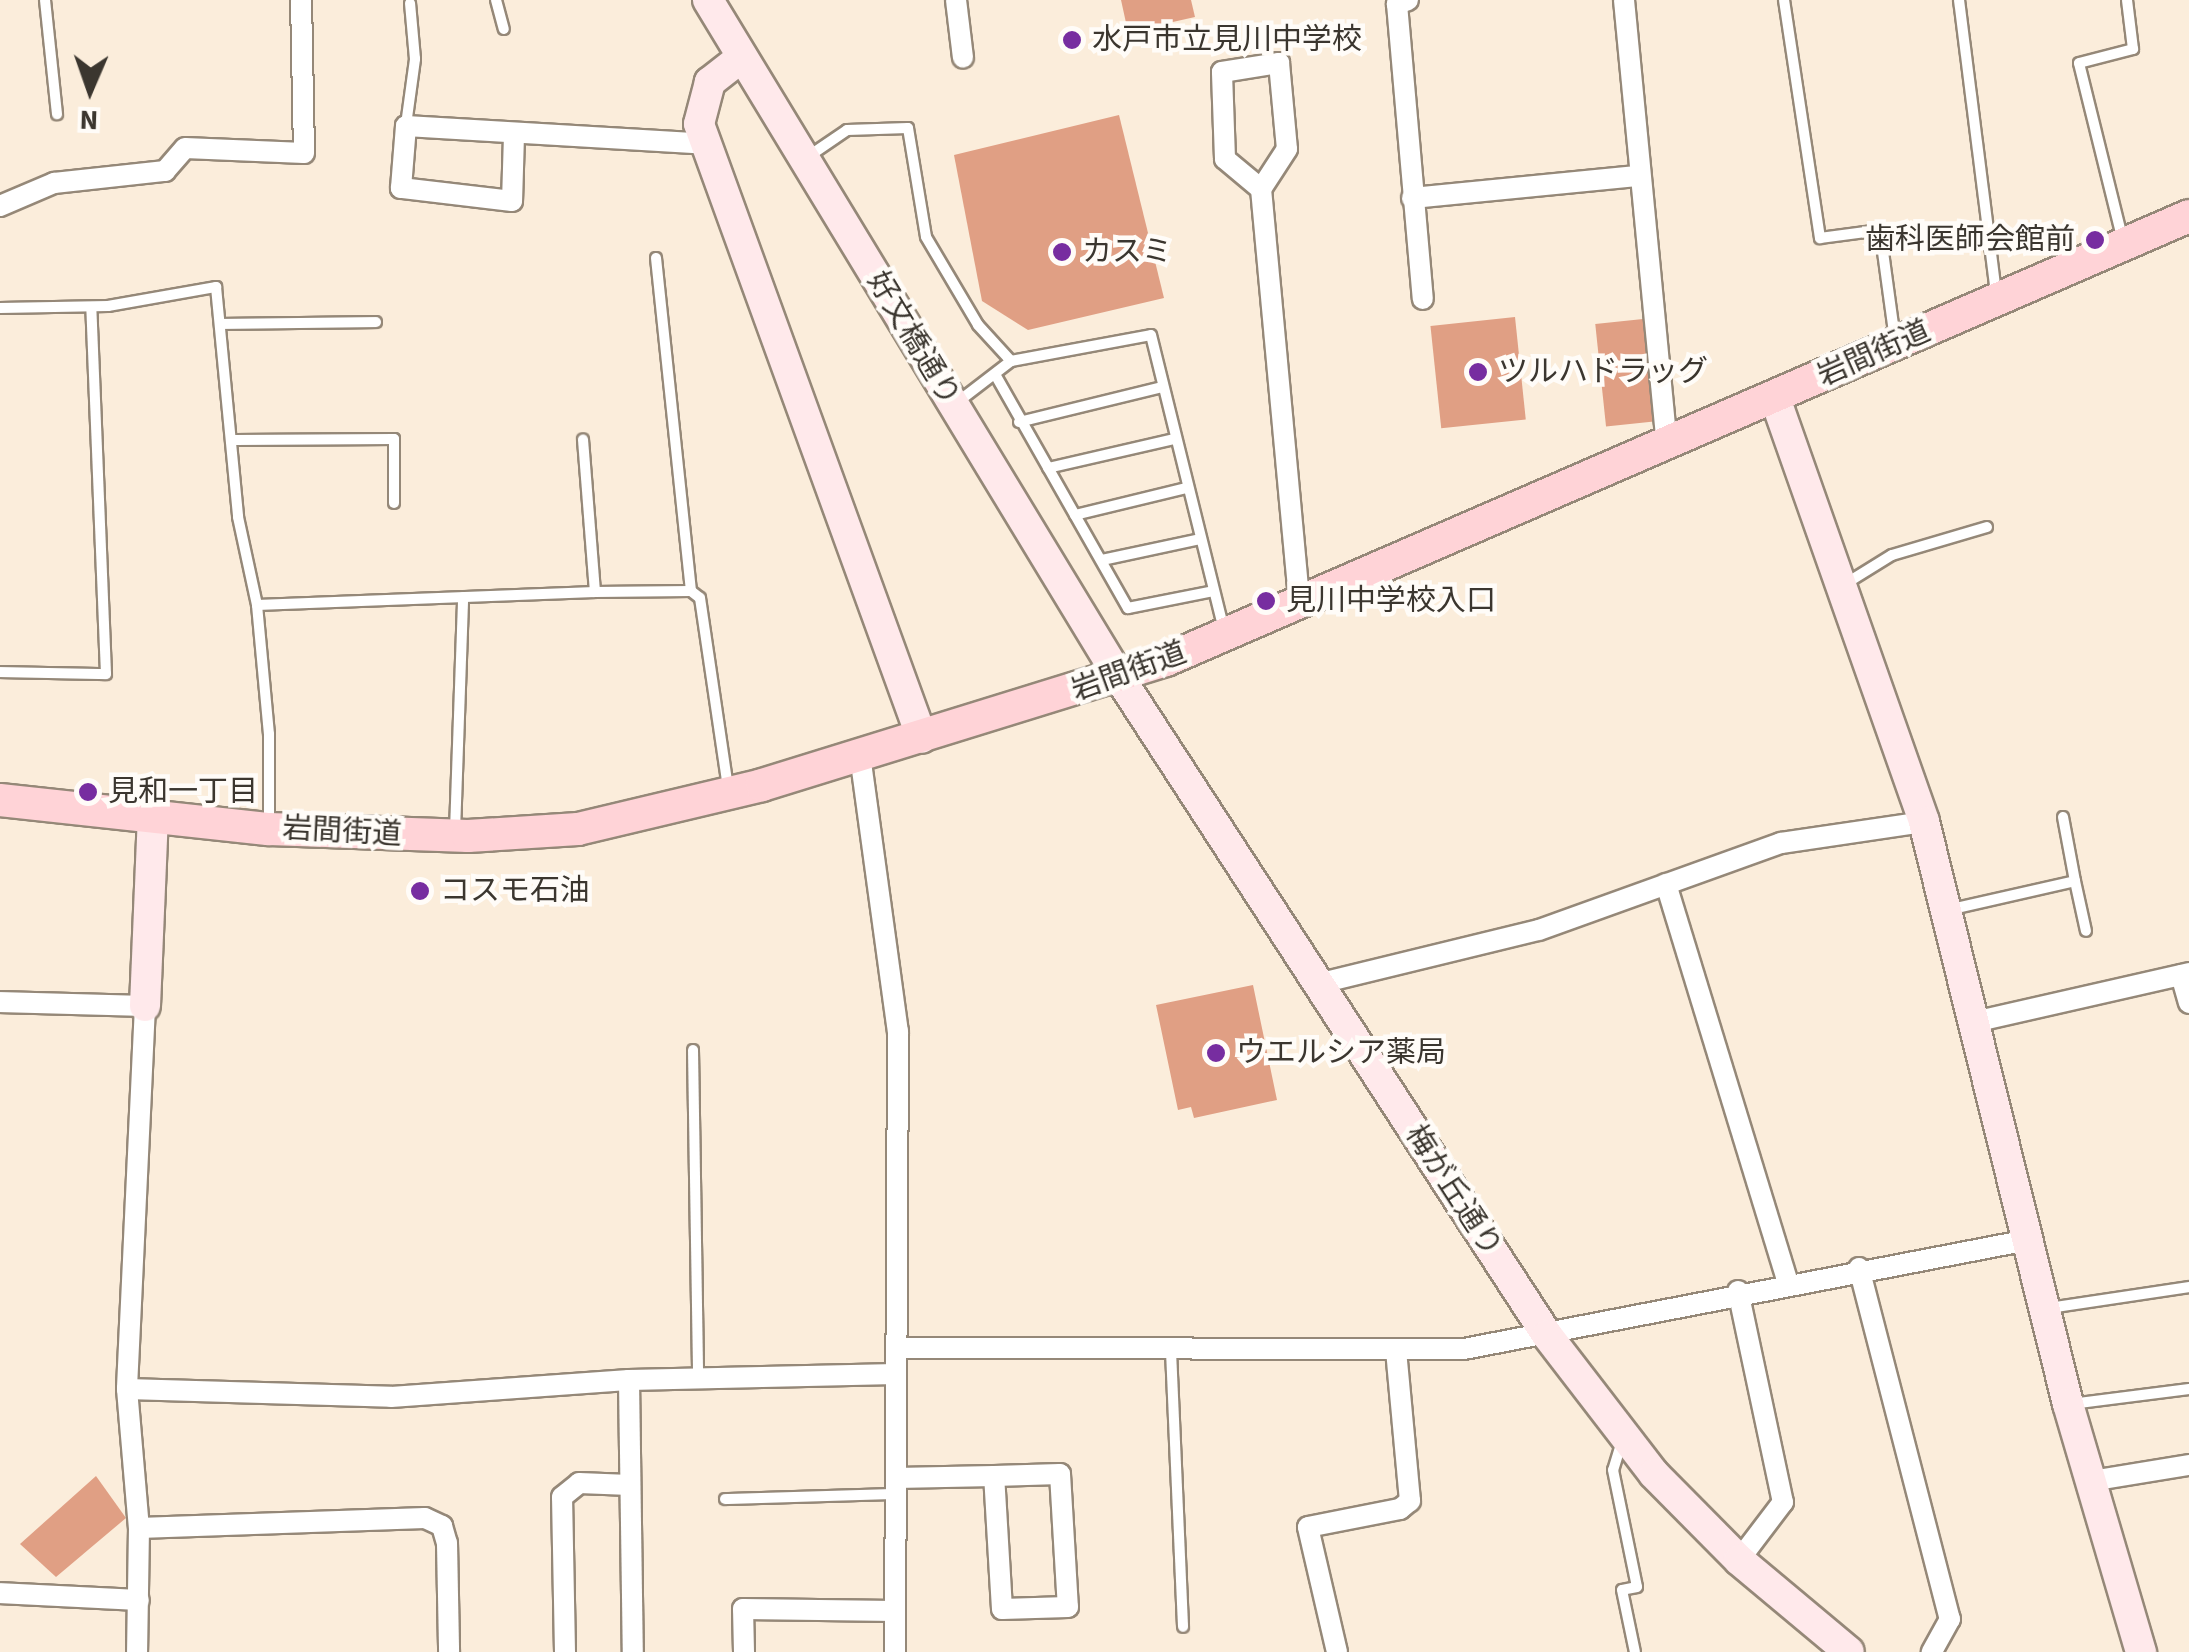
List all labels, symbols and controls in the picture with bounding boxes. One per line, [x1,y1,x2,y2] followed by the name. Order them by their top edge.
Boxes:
[1092,22,1362,58] place label: 水戸市立見川中学校
[1061,29,1083,51] marker: 水戸市立見川中学校
[40,40,140,140] north arrow
[79,100,99,140] text: N
[1865,222,2075,258] place label: 歯科医師会館前
[2084,229,2106,251] marker: 歯科医師会館前
[1082,234,1172,270] place label: カスミ
[1051,241,1073,263] marker: カスミ
[859,265,967,413] street label: 好文橋通り
[1812,313,1936,395] street label: 岩間街道
[1498,354,1708,390] place label: ツルハドラッグ
[1467,361,1489,383] marker: ツルハドラッグ
[1286,583,1496,619] place label: 見川中学校入口
[1255,590,1277,612] marker: 見川中学校入口
[1066,635,1192,709] street label: 岩間街道
[108,774,258,810] place label: 見和一丁目
[77,781,99,803] marker: 見和一丁目
[281,811,403,853] street label: 岩間街道
[440,873,590,909] place label: コスモ石油
[409,880,431,902] marker: コスモ石油
[1236,1035,1446,1071] place label: ウエルシア薬局
[1205,1042,1227,1064] marker: ウエルシア薬局
[1397,1118,1509,1264] street label: 梅が丘通り

